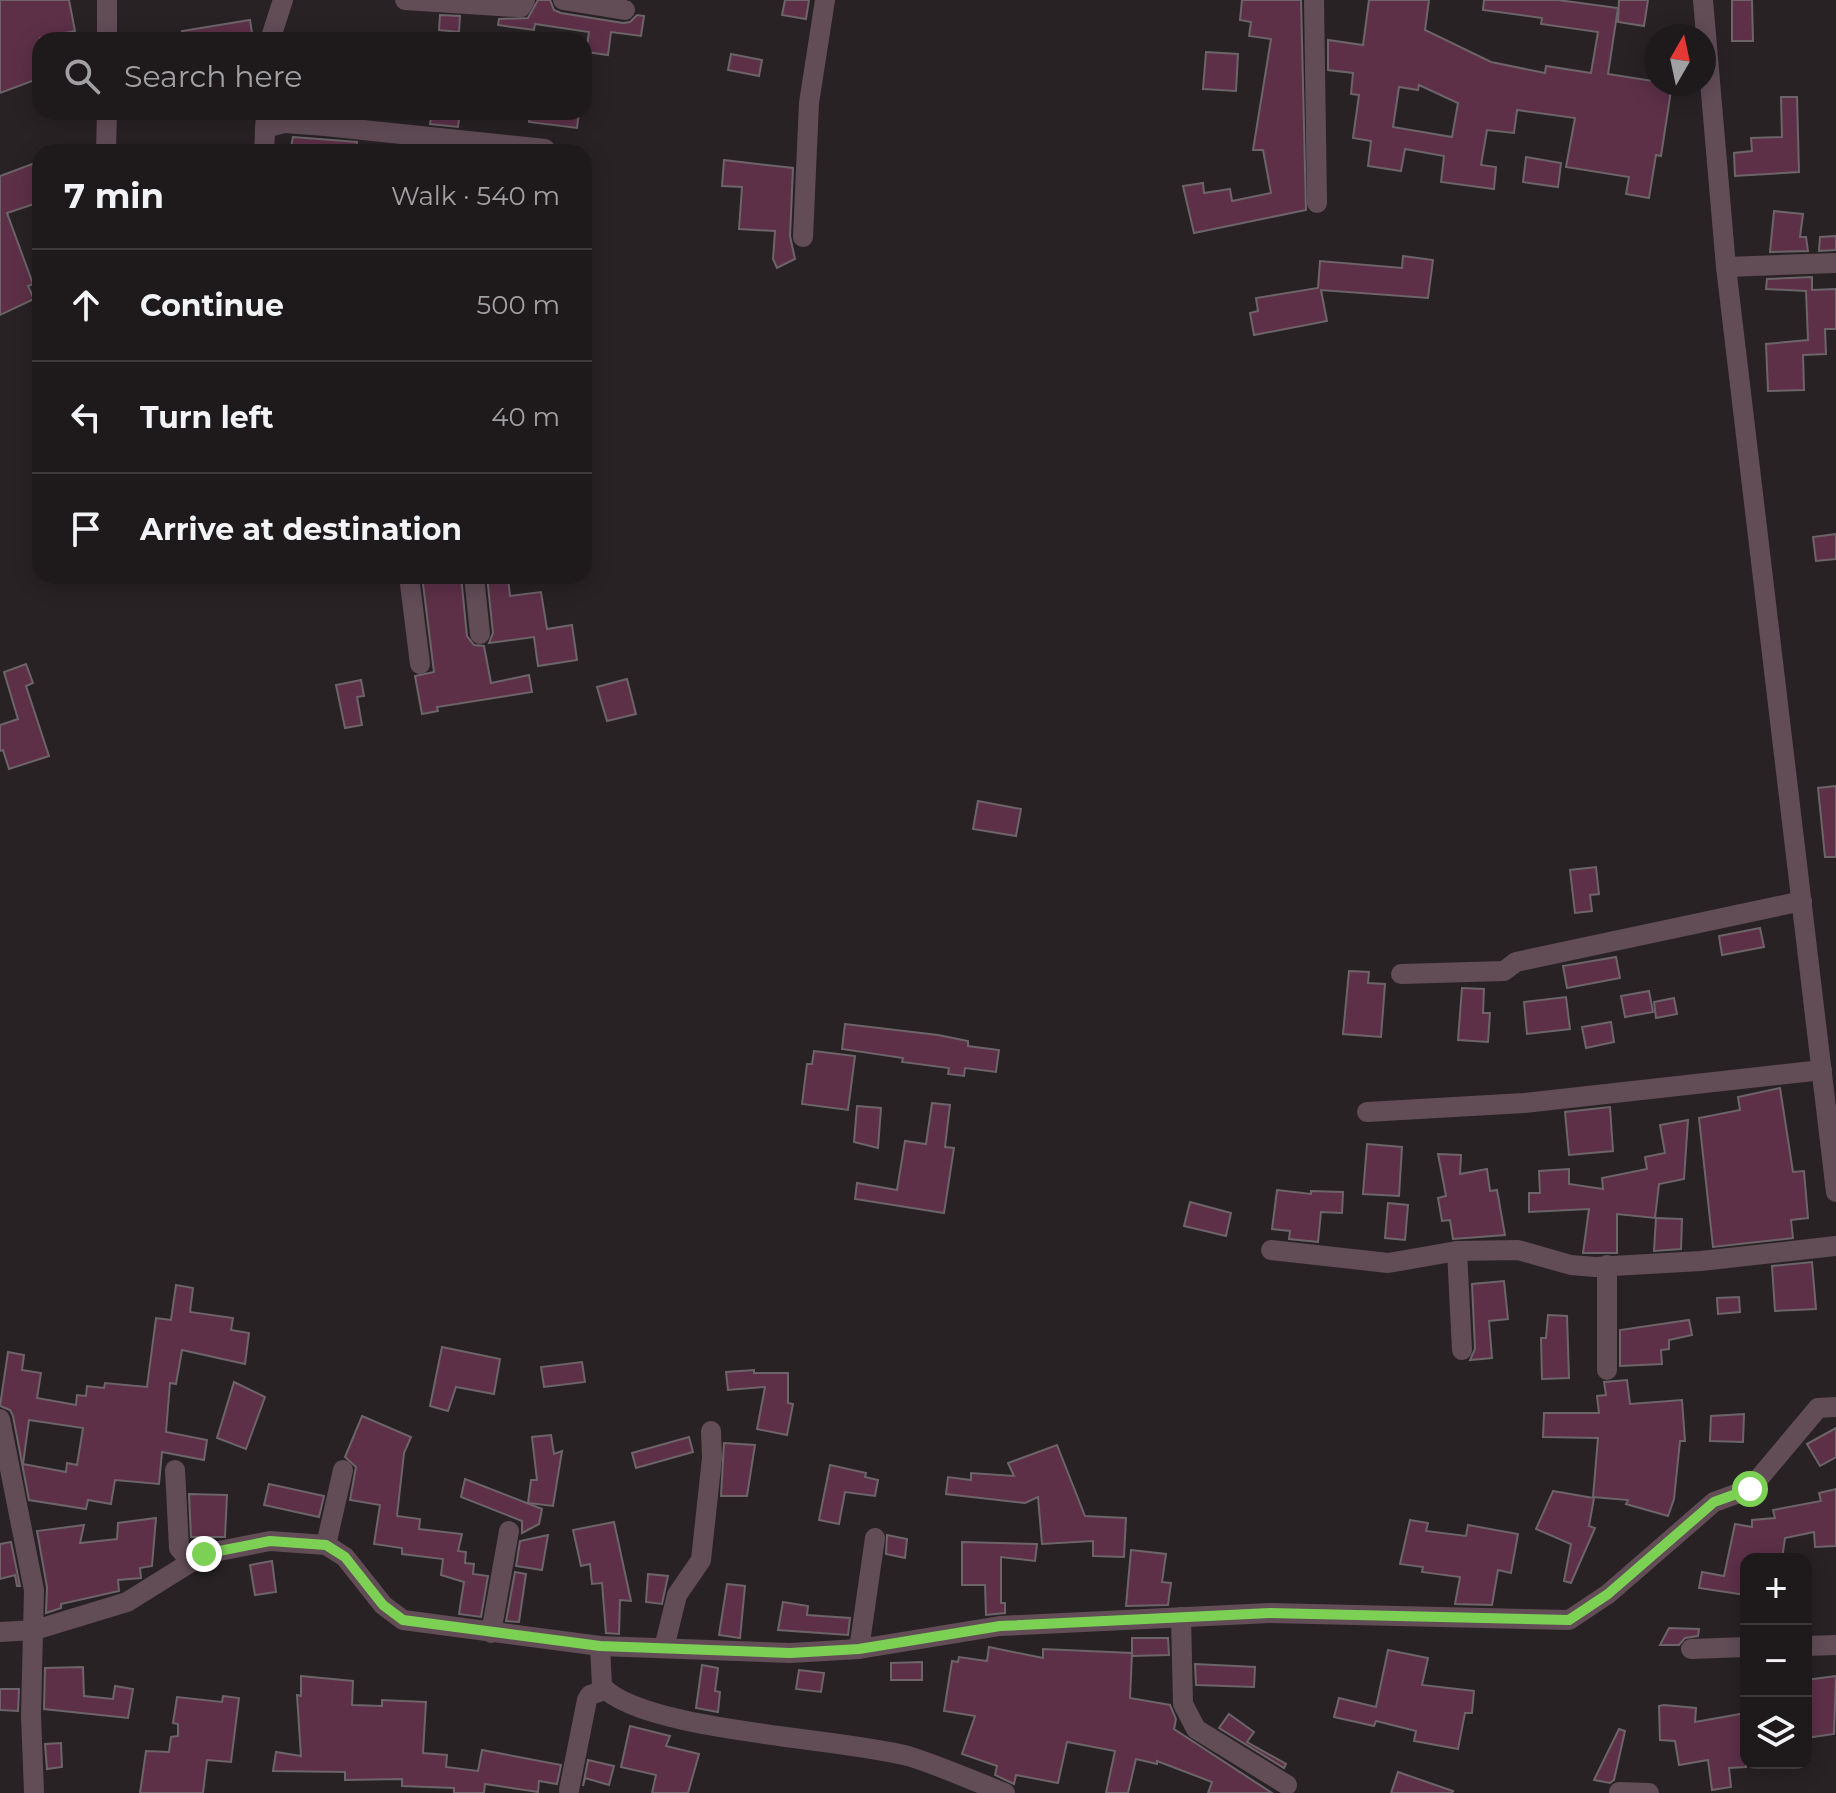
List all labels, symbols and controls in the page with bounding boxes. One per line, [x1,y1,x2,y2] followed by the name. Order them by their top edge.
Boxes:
[1644,24,1716,96] north arrow
[32,32,592,120] search box
[60,54,104,98] icon: search
[124,58,302,95] text: Search here
[64,175,164,217] text: 7 min
[391,180,560,212] text: Walk · 540 m
[64,283,108,327] icon: ahead
[140,287,284,324] text: Continue
[476,289,560,321] text: 500 m
[64,395,108,439] icon: left
[140,399,273,436] text: Turn left
[491,401,560,433] text: 40 m
[64,507,108,551] icon: arrive
[140,511,462,548] text: Arrive at destination
[1732,1471,1768,1507] route start
[186,1536,222,1572] route end
[1740,1553,1812,1769] map controls
[1740,1553,1812,1625] button: +
[1740,1625,1812,1697] button: −
[1740,1697,1812,1769] button: layers

